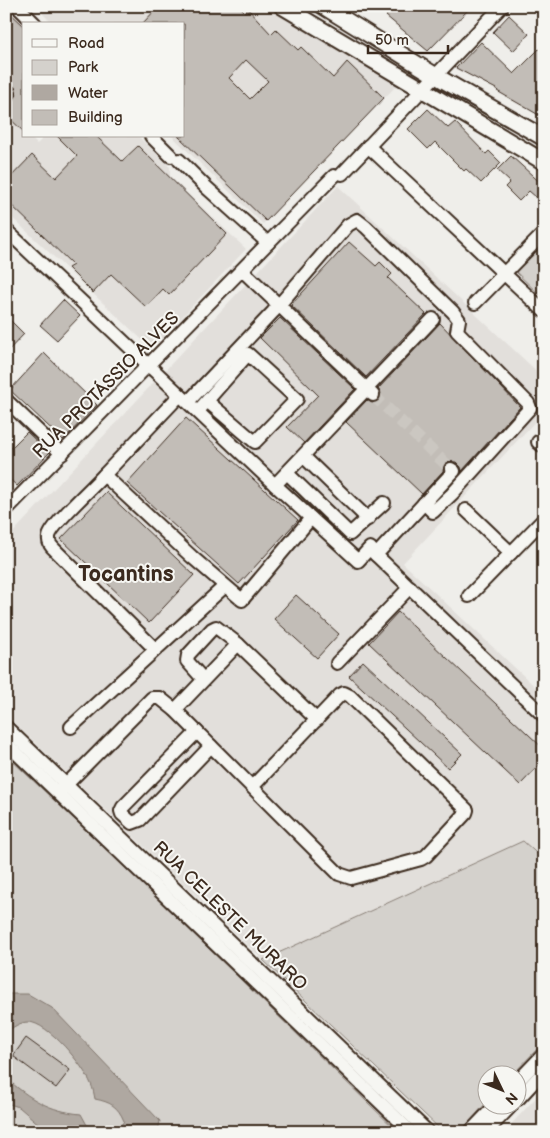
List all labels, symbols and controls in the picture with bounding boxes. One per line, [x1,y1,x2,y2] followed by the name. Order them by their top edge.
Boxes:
[22,22,185,138] legend
[368,22,448,54] scale bar
[375,31,409,50] text: 50 m
[68,34,104,53] text: Road
[68,58,99,77] text: Park
[68,84,108,103] text: Water
[68,108,123,127] text: Building
[27,306,184,462] street label: RUA PROTÁSSIO ALVES
[78,561,174,588] district label: Tocantins
[149,837,311,995] street label: RUA CELESTE MURARO
[478,1066,528,1116] north arrow
[501,1089,521,1108] text: N

